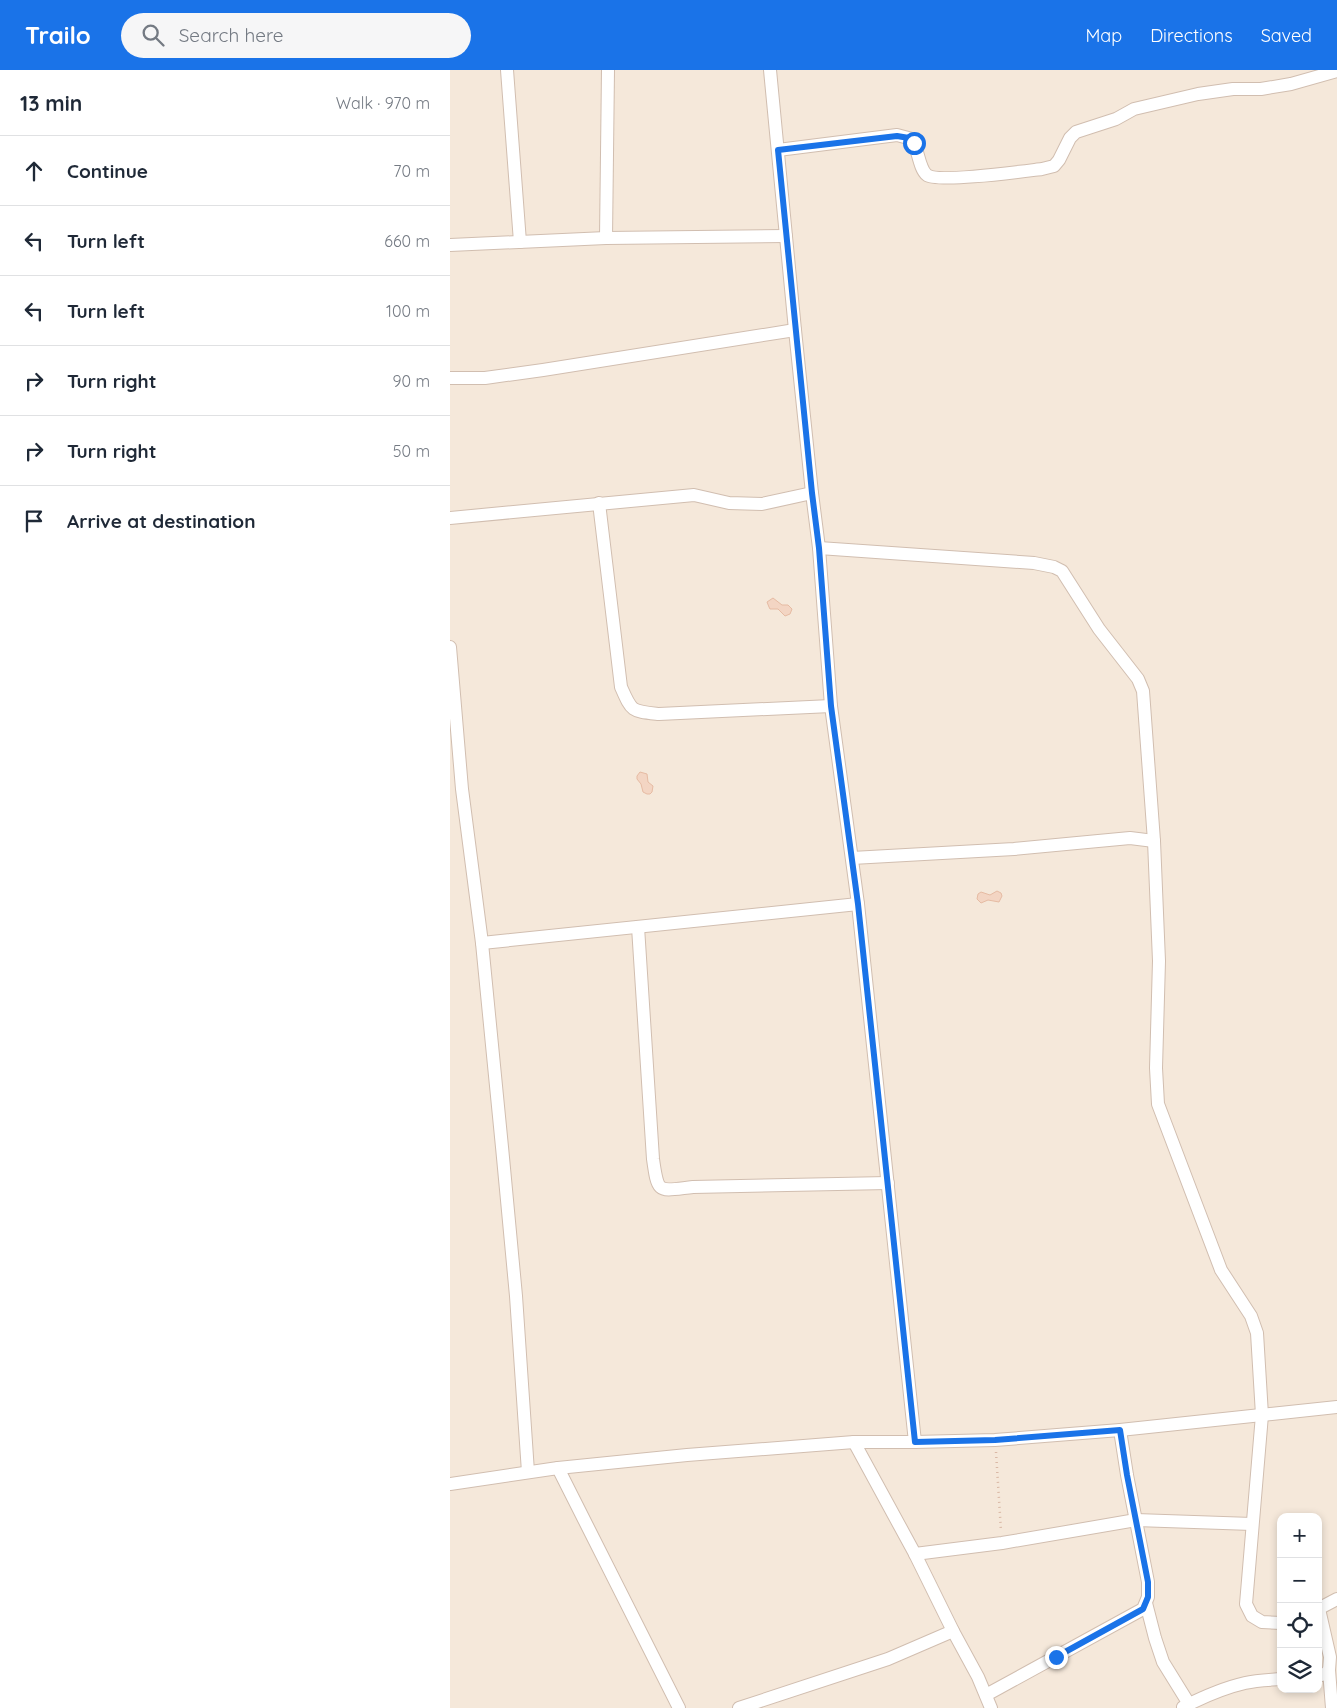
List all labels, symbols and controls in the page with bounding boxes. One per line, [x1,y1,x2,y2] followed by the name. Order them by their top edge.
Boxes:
[121,13,471,58] search box
[25,20,91,50] text: Trailo
[139,21,167,49] icon: search
[179,23,284,47] text: Search here
[1085,24,1122,47] text: Map
[1150,24,1233,47] text: Directions
[1261,24,1312,47] text: Saved
[20,90,82,116] text: 13 min
[336,93,430,113] text: Walk · 970 m
[903,132,926,155] route start
[20,157,48,185] icon: ahead
[67,159,148,183] text: Continue
[393,161,430,181] text: 70 m
[20,227,48,255] icon: left
[67,229,145,253] text: Turn left
[384,231,430,251] text: 660 m
[20,297,48,325] icon: left
[67,299,145,323] text: Turn left
[386,301,430,321] text: 100 m
[20,367,48,395] icon: right
[67,369,156,393] text: Turn right
[393,371,430,391] text: 90 m
[20,437,48,465] icon: right
[67,439,156,463] text: Turn right
[393,441,430,461] text: 50 m
[20,507,48,535] icon: arrive
[67,509,256,533] text: Arrive at destination
[1277,1513,1322,1693] map controls
[1277,1513,1322,1558] button: +
[1277,1558,1322,1603] button: −
[1277,1603,1322,1648] button: locate
[1045,1646,1068,1669] route end
[1277,1648,1322,1693] button: layers

